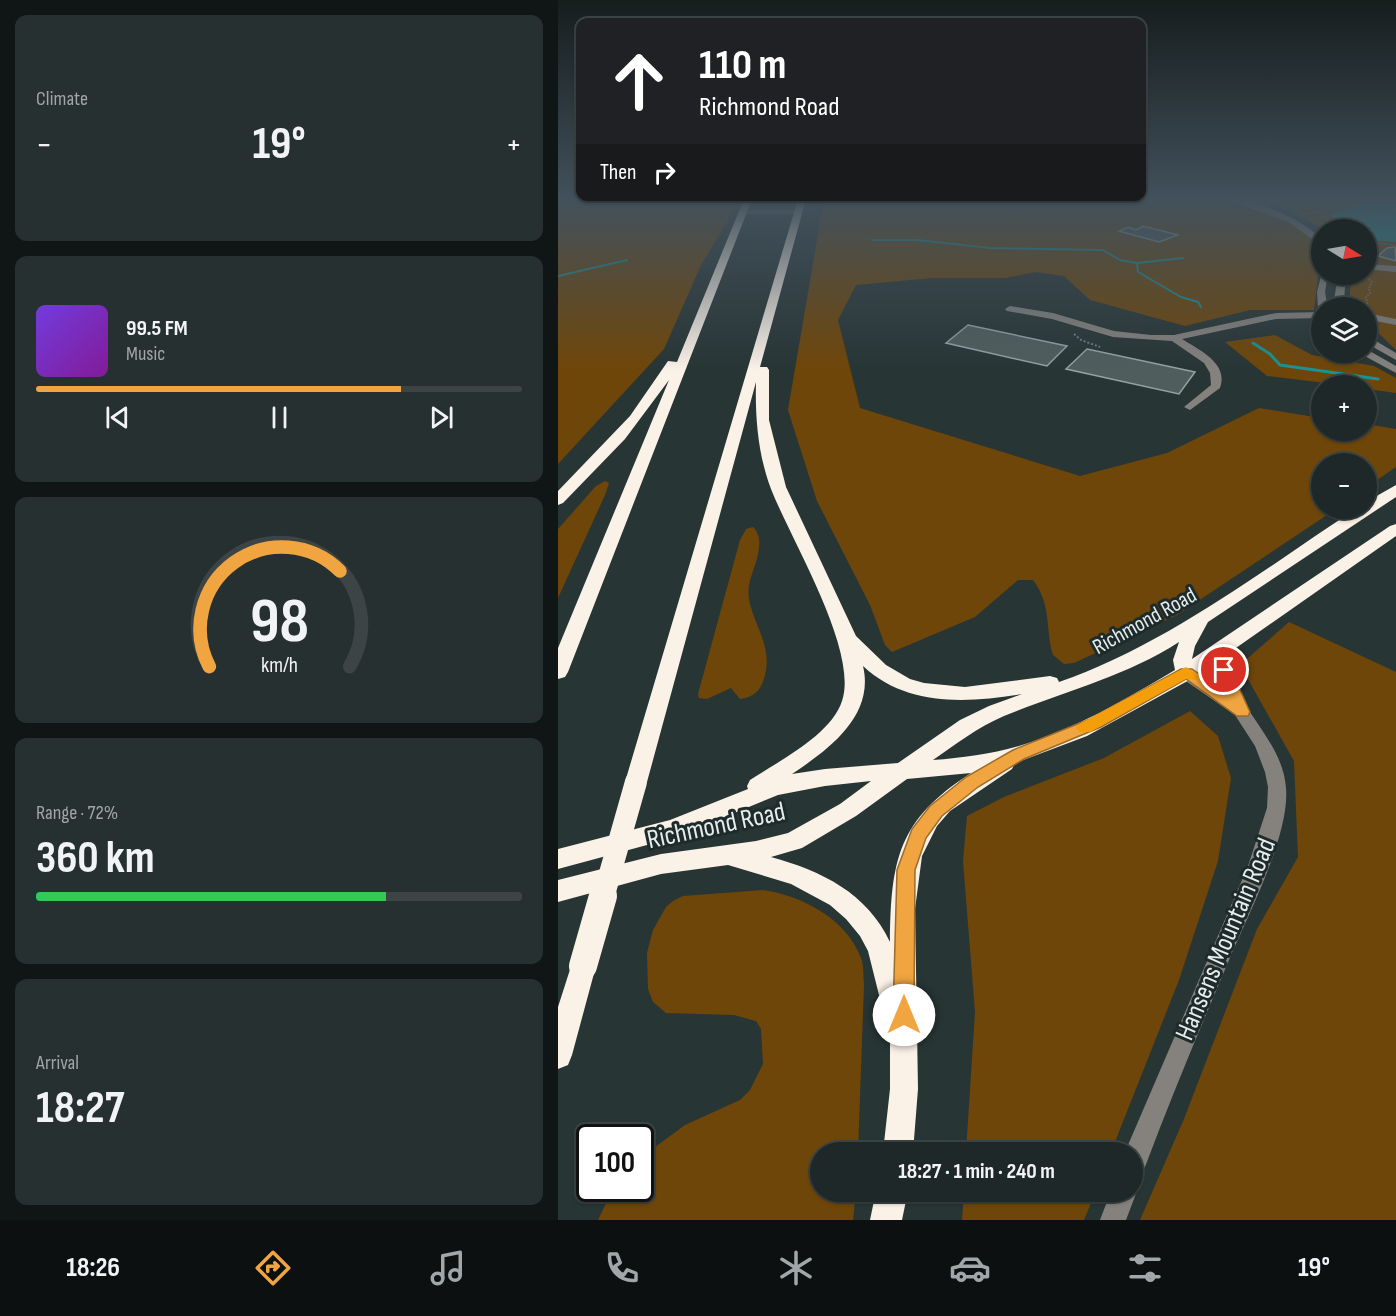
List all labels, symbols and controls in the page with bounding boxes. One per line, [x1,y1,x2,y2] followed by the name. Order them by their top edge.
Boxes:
[699,40,786,91] text: 110 m
[600,42,678,120] icon: ahead
[36,87,88,111] text: Climate
[699,91,839,123] text: Richmond Road
[252,117,306,172] text: 19°
[36,125,52,165] text: −
[506,125,522,165] text: +
[648,156,681,189] icon: right
[600,159,636,186] text: Then
[1311,219,1377,285] north arrow
[1311,219,1377,519] map controls
[1311,297,1377,363] button: layers
[126,315,188,342] text: 99.5 FM
[126,342,165,366] text: Music
[1311,375,1377,441] button: +
[101,401,134,434] icon: previous
[263,401,296,434] icon: pause
[425,401,458,434] icon: next
[1311,453,1377,519] button: −
[1088,582,1201,661] street label: Richmond Road
[249,585,309,660] text: 98
[1198,644,1249,695] pin
[260,653,298,678] text: km/h
[1207,653,1240,686] icon: arrive
[644,796,788,856] street label: Richmond Road
[36,801,118,825] text: Range · 72%
[36,831,155,886] text: 360 km
[1169,834,1283,1045] street label: Hansens Mountain Road
[872,983,936,1047] position arrow
[36,1051,79,1075] text: Arrival
[36,1081,124,1136] text: 18:27
[576,1124,654,1202] speed limit sign: 100
[898,1158,1055,1185] text: 18:27 · 1 min · 240 m
[252,1247,294,1289] icon: directions
[427,1247,469,1289] icon: music
[601,1247,643,1289] icon: phone
[775,1247,817,1289] icon: climate
[949,1247,991,1289] icon: car
[1124,1247,1166,1289] icon: filters
[66,1252,120,1284] text: 18:26
[1298,1252,1330,1284] text: 19°

